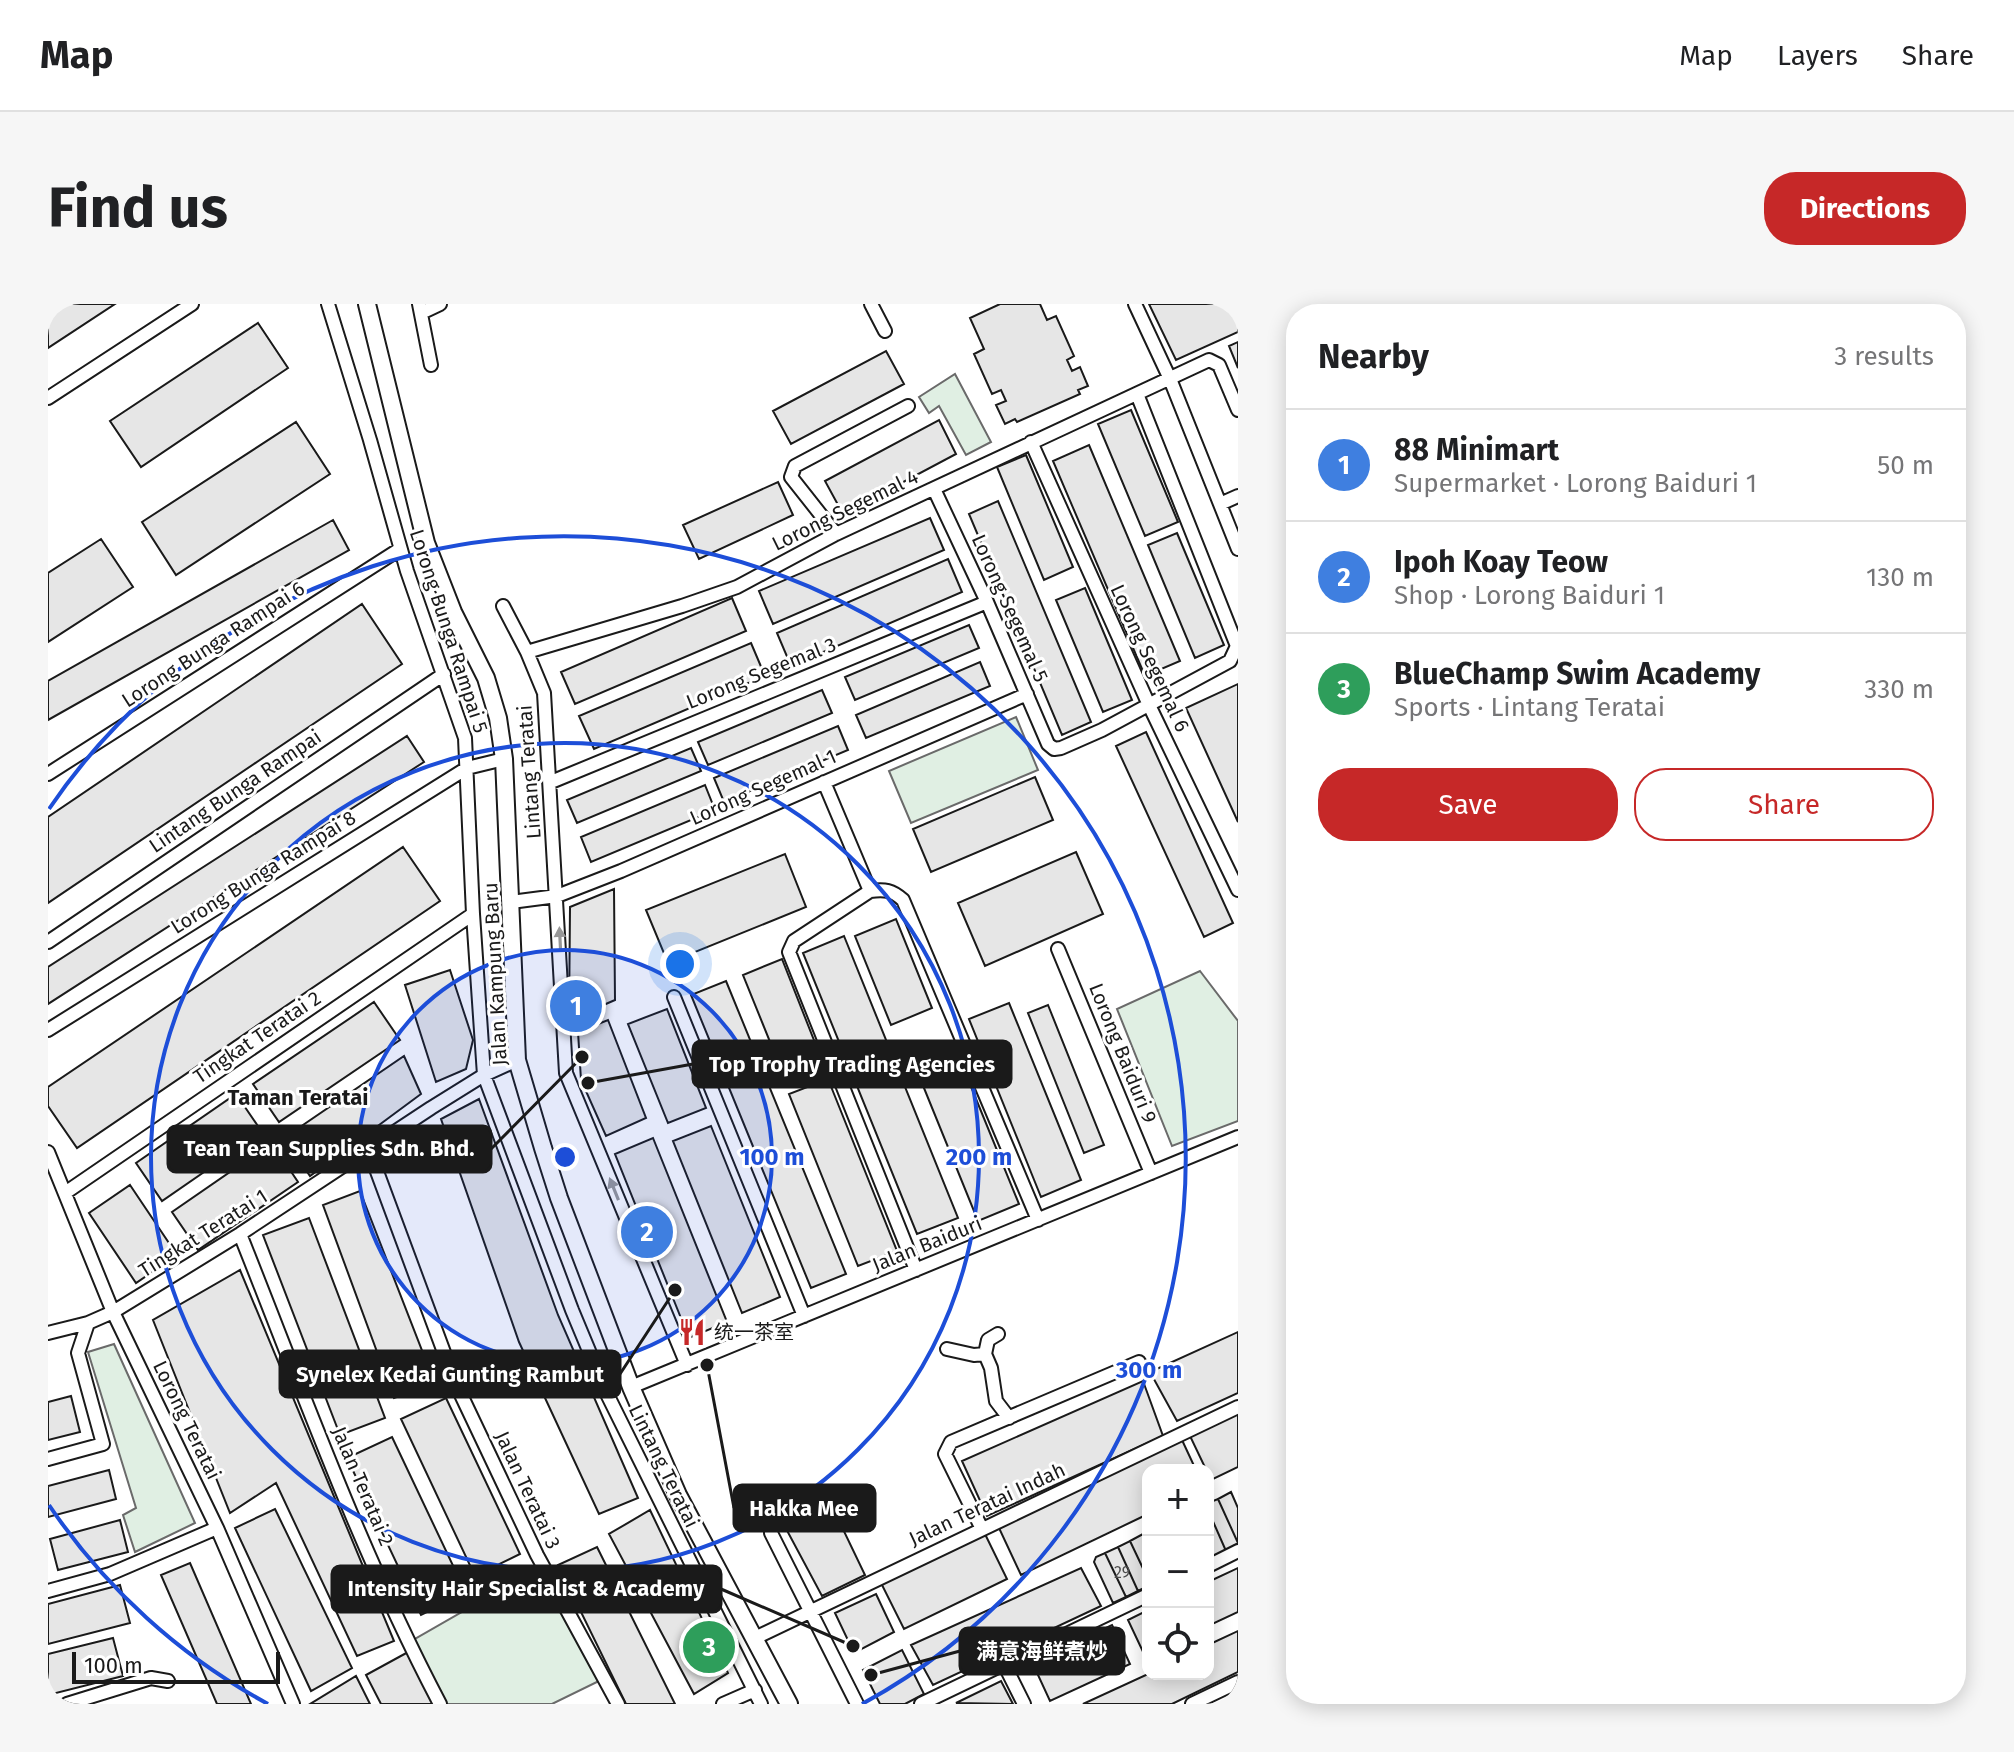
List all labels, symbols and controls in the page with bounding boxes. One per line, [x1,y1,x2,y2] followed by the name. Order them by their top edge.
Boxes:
[40,32,113,78] text: Map
[1679,39,1733,72] text: Map
[1777,39,1858,72] text: Layers
[1902,39,1974,72] text: Share
[1764,172,1966,245] button: Directions
[48,175,228,242] text: Find us
[1318,336,1429,377] text: Nearby
[1834,341,1934,372] text: 3 results
[1394,432,1559,468] text: 88 Minimart
[1338,450,1350,481] text: 1
[1877,450,1934,481] text: 50 m
[768,464,922,556] street label: Lorong Segemal 4
[1394,468,1757,499] text: Supermarket · Lorong Baiduri 1
[405,526,493,736] street label: Lorong Bunga Rampai 5
[967,530,1053,686] street label: Lorong Segemal 5
[1394,544,1608,580] text: Ipoh Koay Teow
[1337,562,1351,593] text: 2
[1866,562,1934,593] text: 130 m
[117,576,309,712] street label: Lorong Bunga Rampai 6
[1394,580,1665,611] text: Shop · Lorong Baiduri 1
[1105,581,1195,735] street label: Lorong Segemal 6
[683,632,839,714] street label: Lorong Segemal 3
[1394,656,1760,692] text: BlueChamp Swim Academy
[1337,674,1351,705] text: 3
[1864,674,1934,705] text: 330 m
[1394,692,1665,723] text: Sports · Lintang Teratai
[512,704,546,840] street label: Lintang Teratai
[144,724,326,858] street label: Lintang Bunga Rampai
[686,744,840,830] street label: Lorong Segemal 1
[1318,768,1618,841] button: Save
[1634,768,1934,841] button: Share
[166,805,360,939] street label: Lorong Bunga Rampai 8
[478,882,512,1066] street label: Jalan Kampung Baru
[553,926,566,951] one-way arrow
[660,944,700,984] your location
[550,976,602,1036] pin: 1
[1084,980,1162,1126] street label: Lorong Baiduri 9
[189,986,325,1088] street label: Tingkat Teratai 2
[693,1041,1011,1087] callout: Top Trophy Trading Agencies
[709,1051,995,1078] text: Top Trophy Trading Agencies
[228,1084,368,1111] district label: Taman Teratai
[168,1126,491,1172] callout: Tean Tean Supplies Sdn. Bhd.
[184,1135,475,1162] text: Tean Tean Supplies Sdn. Bhd.
[551,1143,579,1171] centre of rings
[739,1143,805,1171] text: 100 m
[946,1143,1012,1171] text: 200 m
[607,1177,620,1201] one-way arrow
[134,1184,272,1282] street label: Tingkat Teratai 1
[621,1202,673,1262] pin: 2
[869,1211,985,1277] street label: Jalan Baiduri
[677,1317,707,1347] restaurant icon: 统一茶室
[714,1320,794,1344] place label: 统一茶室
[280,1351,620,1397] callout: Synelex Kedai Gunting Rambut
[1115,1356,1182,1384] text: 300 m
[148,1357,226,1483] street label: Lorong Teratai
[296,1361,605,1388] text: Synelex Kedai Gunting Rambut
[624,1400,704,1532] street label: Lintang Teratai
[327,1423,399,1549] street label: Jalan Teratai 2
[490,1427,566,1553] street label: Jalan Teratai 3
[905,1457,1069,1551] street label: Jalan Teratai Indah
[1142,1464,1214,1680] map controls
[1142,1464,1214,1536] button: +
[734,1485,875,1531] callout: Hakka Mee
[749,1495,859,1522] text: Hakka Mee
[1142,1536,1214,1608] button: −
[1114,1563,1130,1582] house number: 29
[332,1566,721,1612] callout: Intensity Hair Specialist & Academy
[348,1575,705,1602] text: Intensity Hair Specialist & Academy
[1142,1608,1214,1680] button: locate
[683,1617,735,1677] pin: 3
[960,1628,1124,1674] callout: 满意海鲜煮炒
[976,1638,1108,1665] text: 满意海鲜煮炒
[72,1648,280,1684] scale bar
[84,1652,143,1679] text: 100 m

